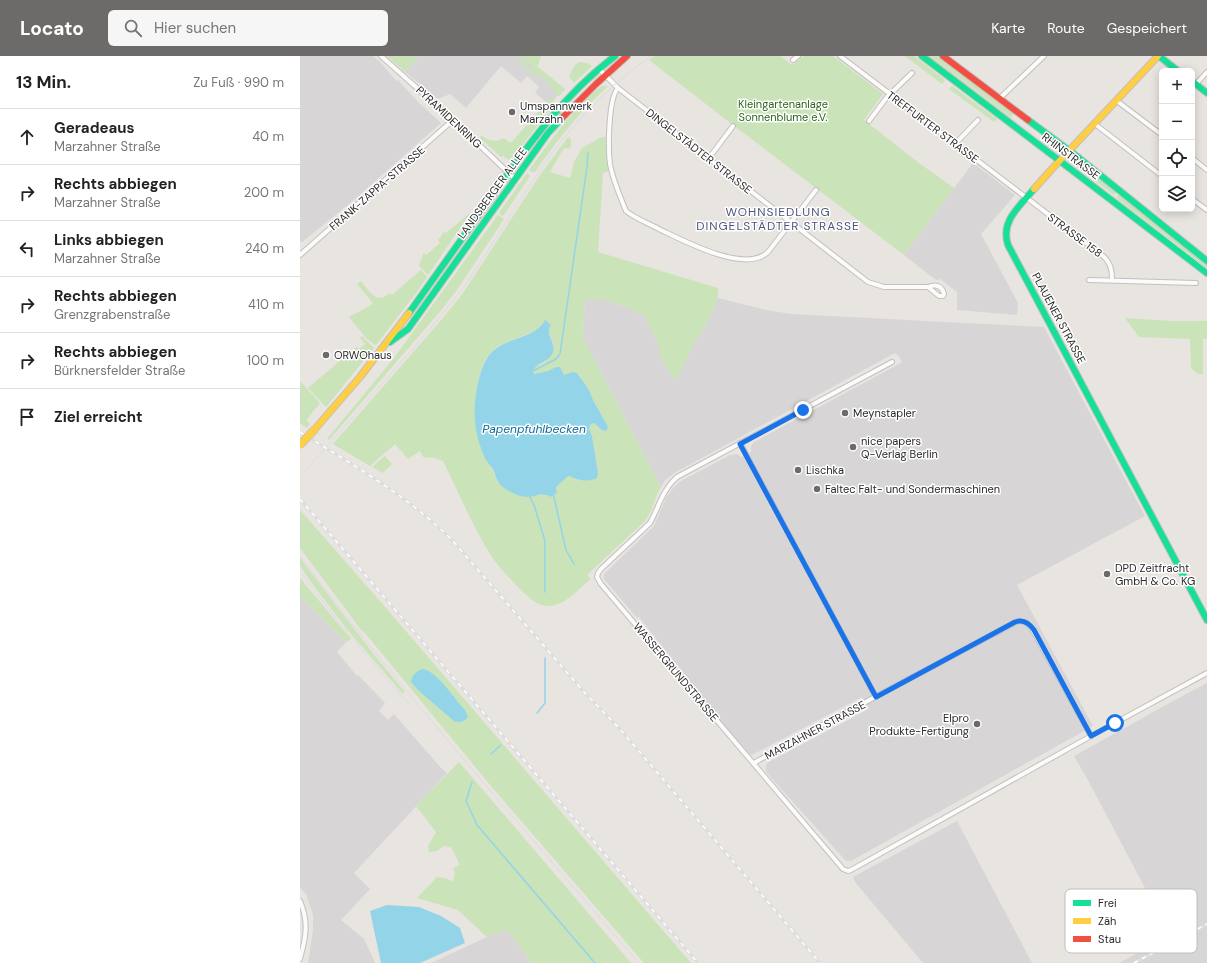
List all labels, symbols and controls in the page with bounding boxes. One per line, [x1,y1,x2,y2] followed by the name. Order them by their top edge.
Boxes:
[108,10,388,46] search box
[20,16,84,41] text: Locato
[122,17,144,39] icon: search
[154,18,236,38] text: Hier suchen
[991,19,1025,37] text: Karte
[1047,19,1085,37] text: Route
[1107,19,1187,37] text: Gespeichert
[1159,68,1195,212] map controls
[1159,68,1195,104] button: +
[16,71,71,93] text: 13 Min.
[193,74,284,91] text: Zu Fuß · 990 m
[413,83,485,151] street label: PYRAMIDENRING
[884,88,982,166] street label: TREFFURTER STRASSE
[738,97,828,124] park label: Kleingartenanlage Sonnenblume e.V.
[520,99,593,126] place label: Umspannwerk Marzahn
[1159,104,1195,140] button: −
[643,105,755,197] street label: DINGELSTÄDTER STRASSE
[507,107,517,117] marker: Umspannwerk Marzahn
[54,118,135,138] text: Geradeaus
[16,126,38,148] icon: ahead
[252,128,284,145] text: 40 m
[1039,130,1103,182] street label: RHINSTRASSE
[54,138,161,155] text: Marzahner Straße
[1159,140,1195,176] button: locate
[326,143,428,233] street label: FRANK-ZAPPA-STRASSE
[454,145,530,241] street label: LANDSBERGER ALLEE
[54,174,177,194] text: Rechts abbiegen
[1159,176,1195,212] button: layers
[16,182,38,204] icon: right
[244,184,284,201] text: 200 m
[54,194,161,211] text: Marzahner Straße
[696,204,860,234] district label: WOHNSIEDLUNG DINGELSTÄDTER STRASSE
[1045,210,1105,260] street label: STRASSE 158
[54,230,164,250] text: Links abbiegen
[16,238,38,260] icon: left
[245,240,284,257] text: 240 m
[54,250,161,267] text: Marzahner Straße
[1029,270,1089,366] street label: PLAUENER STRASSE
[54,286,177,306] text: Rechts abbiegen
[16,294,38,316] icon: right
[248,296,284,313] text: 410 m
[54,306,170,323] text: Grenzgrabenstraße
[54,342,177,362] text: Rechts abbiegen
[334,348,392,362] place label: ORWOhaus
[16,350,38,372] icon: right
[321,350,331,360] marker: ORWOhaus
[247,352,284,369] text: 100 m
[54,362,185,379] text: Bürknersfelder Straße
[794,401,812,419] route end
[16,406,38,428] icon: arrive
[853,406,916,420] place label: Meynstapler
[54,407,143,427] text: Ziel erreicht
[840,408,850,418] marker: Meynstapler
[482,421,586,437] water label: Papenpfuhlbecken
[861,434,938,461] place label: nice papers Q-Verlag Berlin
[848,442,858,452] marker: nice papers Q-Verlag Berlin
[806,463,844,477] place label: Lischka
[793,465,803,475] marker: Lischka
[825,482,1000,496] place label: Faltec Falt- und Sondermaschinen
[812,484,822,494] marker: Faltec Falt- und Sondermaschinen
[1115,561,1195,588] place label: DPD Zeitfracht GmbH & Co. KG
[1102,569,1112,579] marker: DPD Zeitfracht GmbH & Co. KG
[630,620,722,724] street label: WASSERGRUNDSTRASSE
[762,697,868,763] street label: MARZAHNER STRASSE
[869,711,969,738] place label: Elpro Produkte-Fertigung
[1106,714,1124,732] route start
[972,719,982,729] marker: Elpro Produkte-Fertigung
[1065,889,1197,953] legend
[1098,896,1117,910] text: Frei
[1098,914,1116,928] text: Zäh
[1098,932,1121,946] text: Stau

